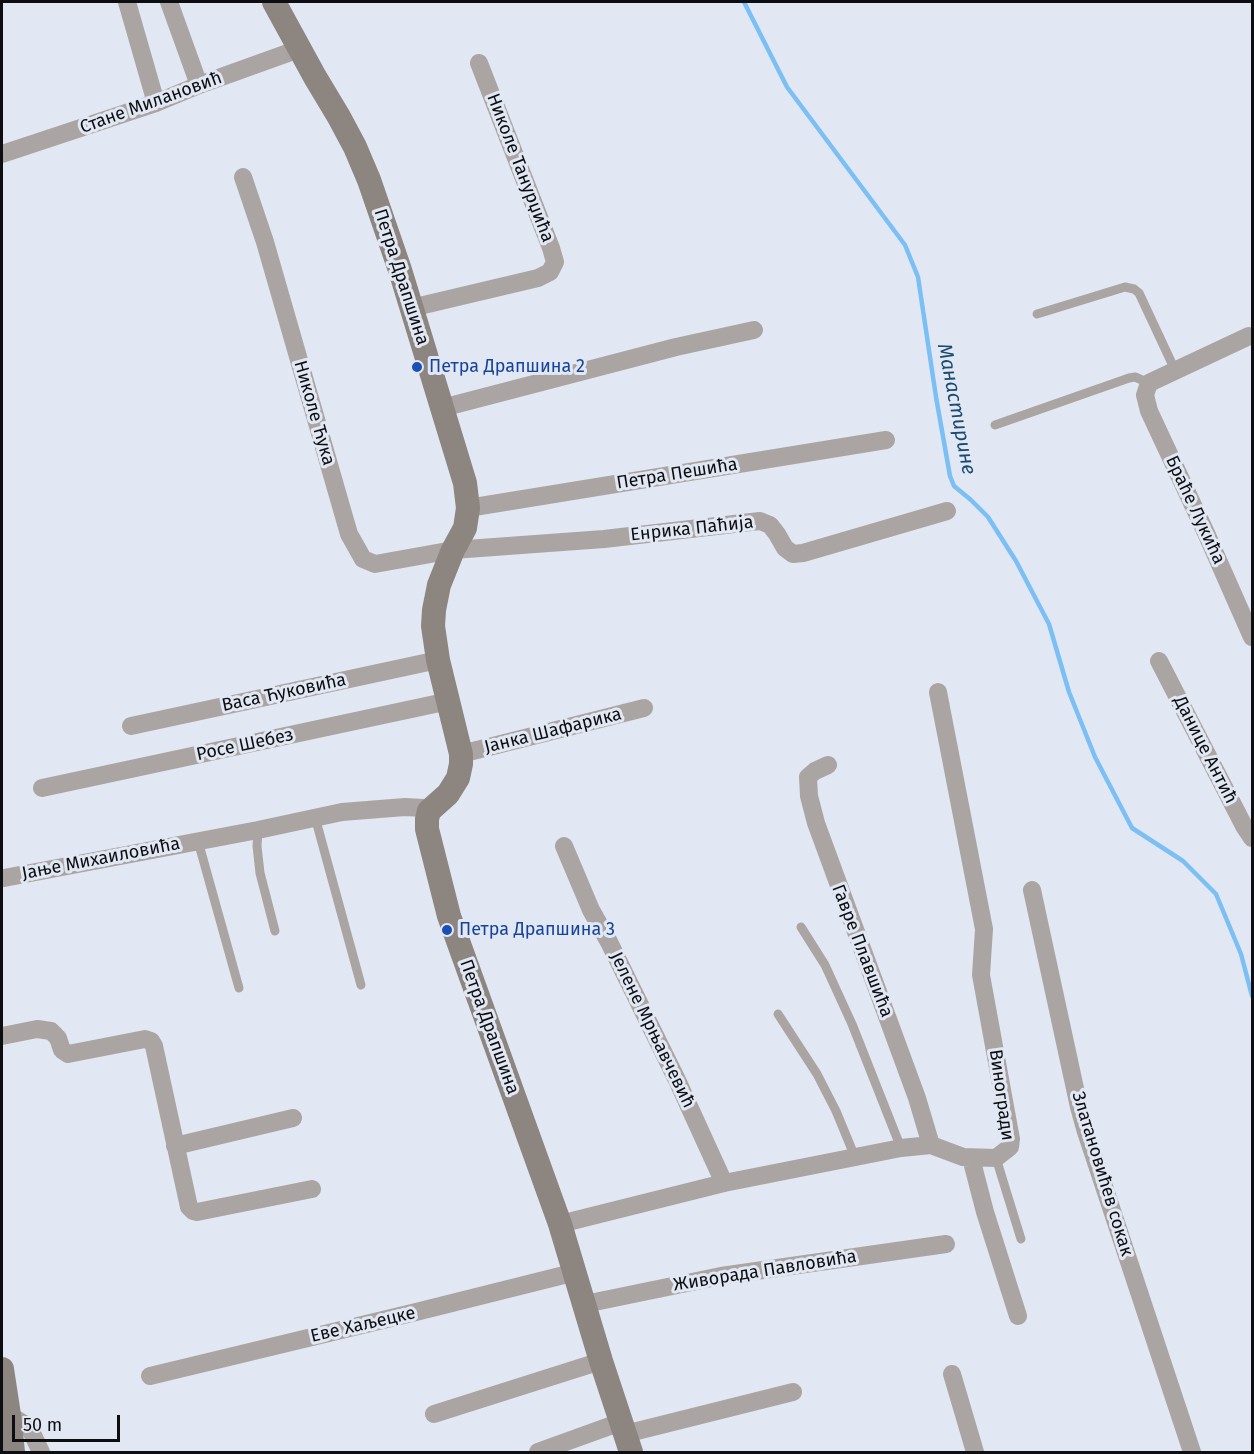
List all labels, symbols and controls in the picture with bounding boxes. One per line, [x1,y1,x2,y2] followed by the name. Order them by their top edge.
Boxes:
[77,67,225,139] street label: Стане Милановић
[482,91,558,245] street label: Николе Танурџића
[369,206,433,348] street label: Петра Драпшина
[932,341,980,477] water label: Манастирине
[429,356,585,378] place label: Петра Драпшина 2
[289,358,339,468] street label: Николе Ћука
[410,360,424,374] marker: Петра Драпшина 2
[1160,452,1230,568] street label: Браће Лукића
[615,454,739,494] street label: Петра Пешића
[629,512,755,546] street label: Енрика Паћија
[220,669,348,717] street label: Васа Ћуковића
[1169,693,1241,807] street label: Данице Антић
[482,704,624,758] street label: Јанка Шафарика
[195,724,295,766] street label: Росе Шебез
[20,833,182,885] street label: Јање Михаиловића
[827,881,897,1021] street label: Гавре Плавшића
[459,919,615,941] place label: Петра Драпшина 3
[440,923,454,937] marker: Петра Драпшина 3
[605,948,699,1112] street label: Јелене Мрњавчевић
[455,956,523,1098] street label: Петра Драпшина
[984,1048,1018,1142] street label: Виногради
[1067,1089,1137,1259] street label: Златановићев сокак
[672,1246,858,1296] street label: Живорада Павловића
[308,1302,418,1348] street label: Еве Хаљецке
[15,1403,123,1441] scale bar
[23,1414,62,1436] text: 50 m

